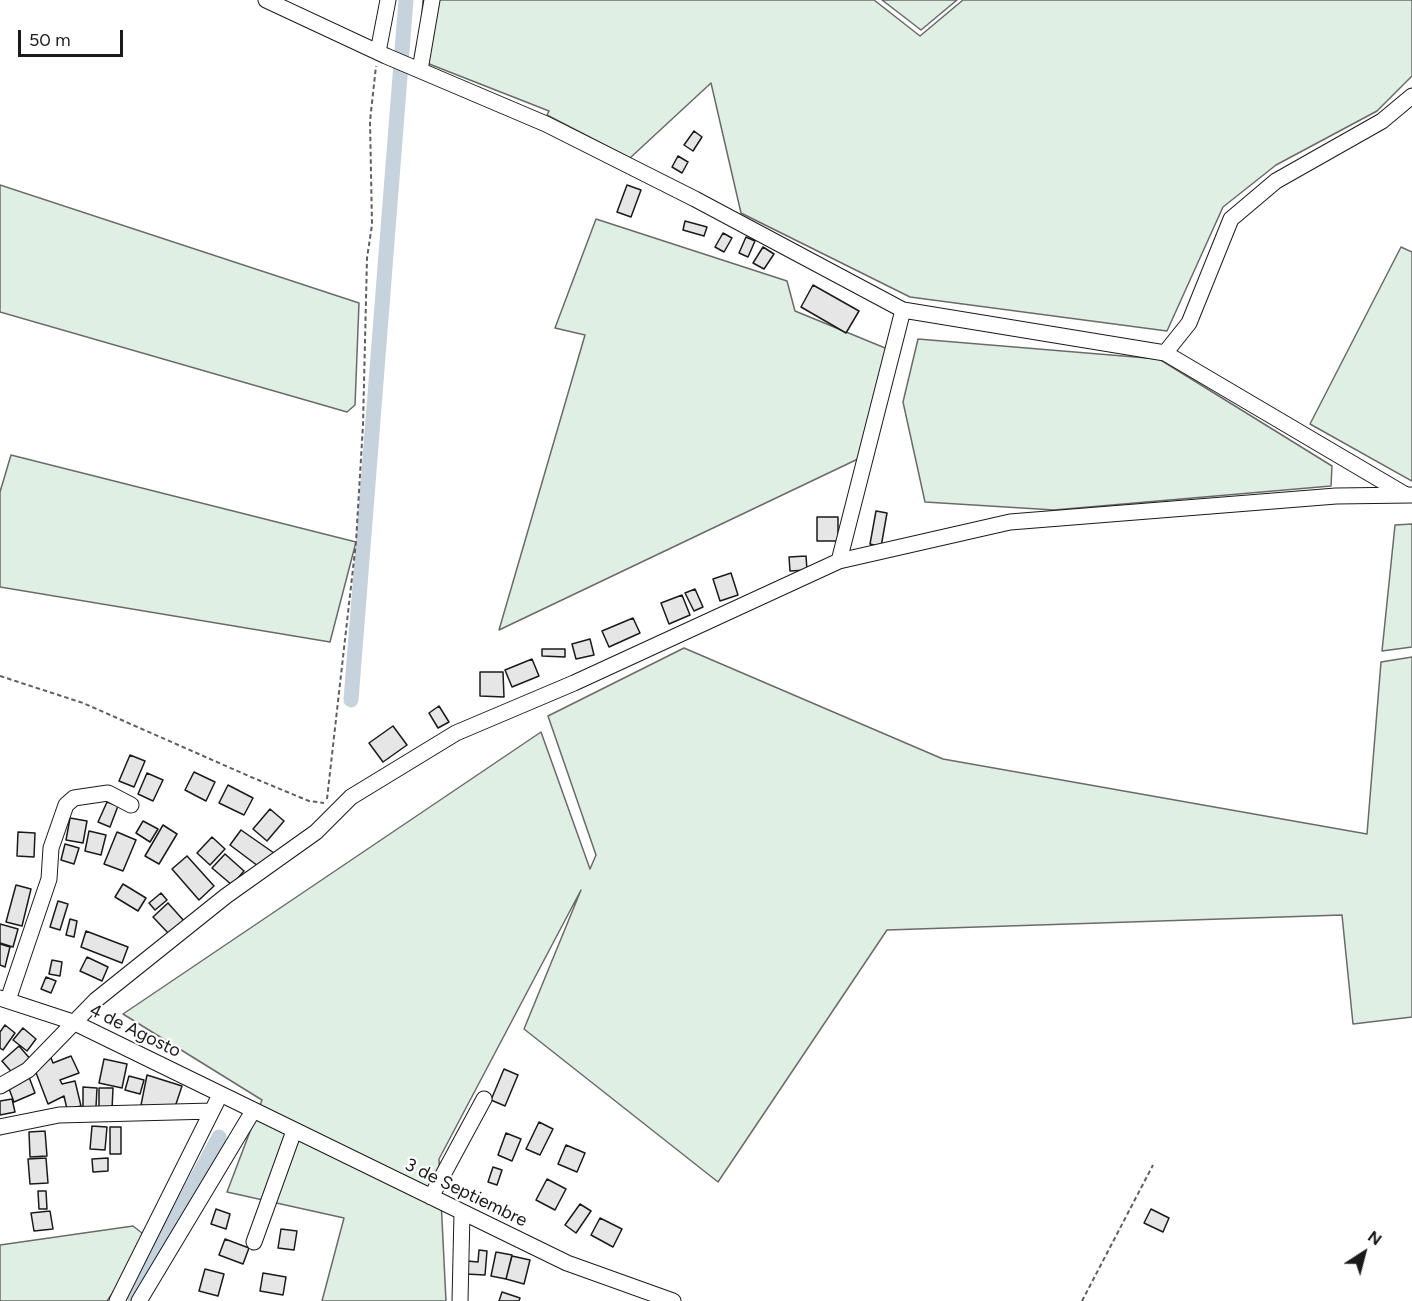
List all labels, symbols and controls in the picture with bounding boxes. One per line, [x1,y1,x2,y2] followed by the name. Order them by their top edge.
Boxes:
[21,18,126,56] scale bar
[29,29,71,51] text: 50 m
[86,1000,184,1062] street label: 4 de Agosto
[401,1154,531,1232] street label: 3 de Septiembre
[1334,1223,1394,1283] north arrow
[1364,1227,1385,1249] text: N

